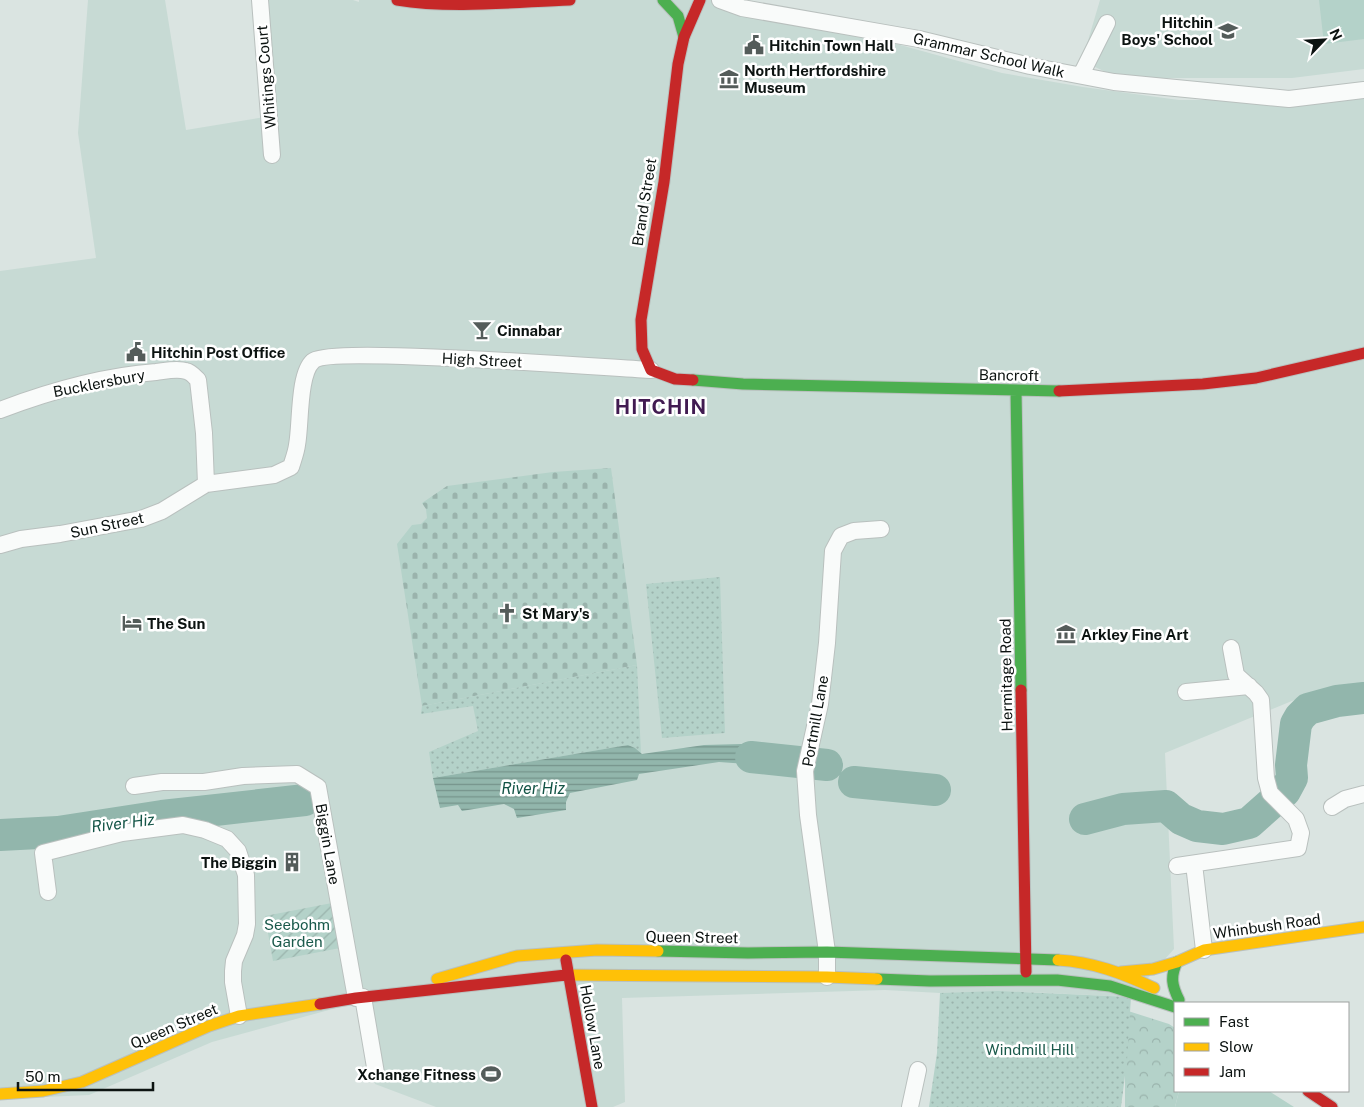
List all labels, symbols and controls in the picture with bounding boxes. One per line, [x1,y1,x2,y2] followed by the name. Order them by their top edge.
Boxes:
[1121,14,1213,48] place label: Hitchin Boys' School
[1299,15,1349,65] north arrow
[1217,20,1239,42] school or university icon: Hitchin Boys' School
[253,24,279,130] street label: Whitings Court
[1326,26,1345,43] text: N
[912,29,1066,81] street label: Grammar School Walk
[743,34,765,56] public building icon: Hitchin Town Hall
[769,37,894,54] place label: Hitchin Town Hall
[744,62,886,96] place label: North Hertfordshire Museum
[718,68,740,90] museum icon: North Hertfordshire Museum
[629,157,659,247] street label: Brand Street
[471,319,493,341] bar icon: Cinnabar
[497,322,562,339] place label: Cinnabar
[125,341,147,363] public building icon: Hitchin Post Office
[151,344,286,361] place label: Hitchin Post Office
[441,349,523,371] street label: High Street
[52,366,146,400] street label: Bucklersbury
[979,366,1039,384] street label: Bancroft
[615,395,707,419] district label: HITCHIN
[69,509,146,541] street label: Sun Street
[496,602,518,624] church icon: St Mary's
[522,605,590,622] place label: St Mary's
[121,612,143,634] hotel icon: The Sun
[147,615,205,632] place label: The Sun
[997,618,1015,732] street label: Hermitage Road
[1055,623,1077,645] museum icon: Arkley Fine Art
[1081,626,1189,643] place label: Arkley Fine Art
[799,674,831,768] street label: Portmill Lane
[501,779,565,798] water label: River Hiz
[312,802,344,886] street label: Biggin Lane
[90,810,156,836] water label: River Hiz
[281,851,303,873] building icon: The Biggin
[201,854,277,871] place label: The Biggin
[1212,910,1322,942] street label: Whinbush Road
[264,916,330,950] park label: Seebohm Garden
[645,928,739,946] street label: Queen Street
[577,983,609,1071] street label: Hollow Lane
[128,1000,220,1052] street label: Queen Street
[1174,1002,1349,1092] legend
[1219,1013,1249,1030] text: Fast
[1219,1038,1254,1055] text: Slow
[985,1041,1075,1058] park label: Windmill Hill
[18,1060,152,1092] scale bar
[480,1063,502,1085] sports icon: Xchange Fitness
[1219,1063,1246,1080] text: Jam
[357,1066,476,1083] place label: Xchange Fitness
[25,1068,60,1085] text: 50 m

